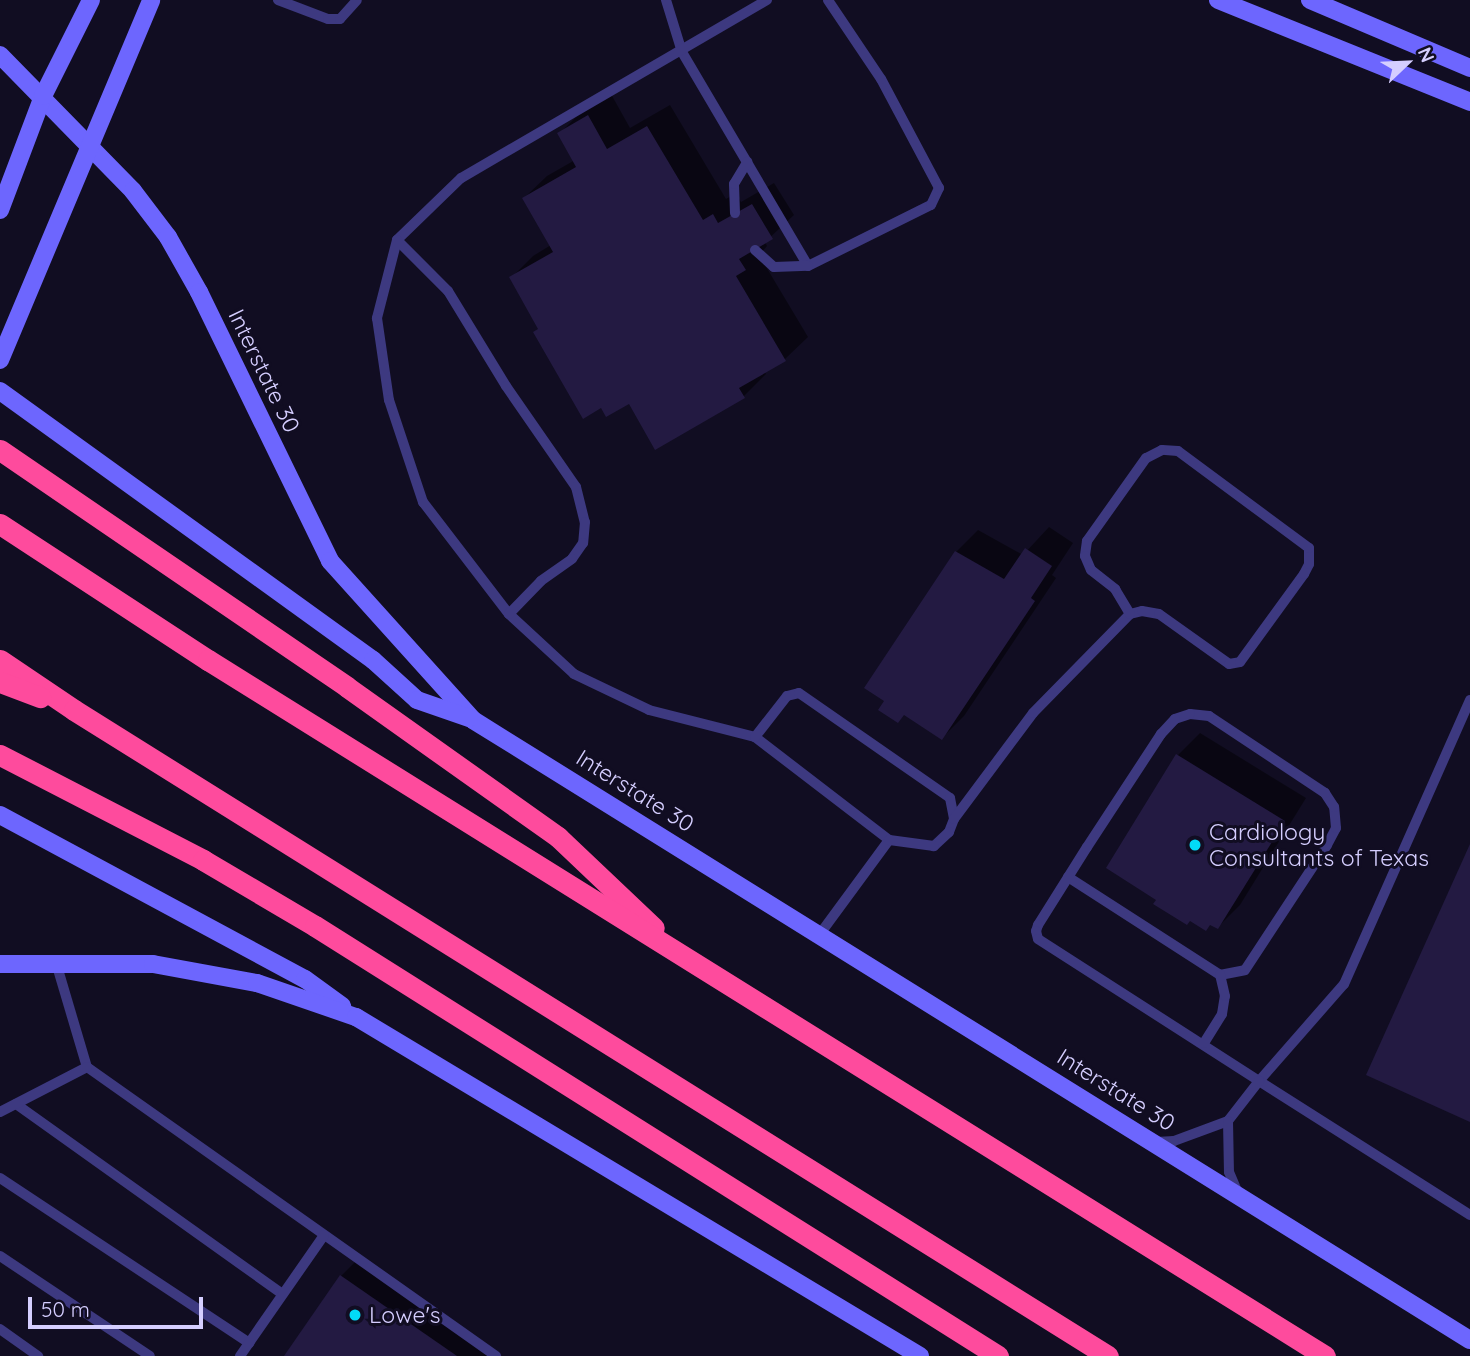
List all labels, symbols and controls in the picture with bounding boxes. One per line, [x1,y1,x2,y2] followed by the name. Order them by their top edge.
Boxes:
[1372,28,1442,98] north arrow
[1413,44,1440,66] text: N
[222,305,306,437] street label: Interstate 30
[571,744,699,838] street label: Interstate 30
[1209,818,1429,872] place label: Cardiology Consultants of Texas
[1187,837,1203,853] marker: Cardiology Consultants of Texas
[1052,1043,1180,1137] street label: Interstate 30
[32,1282,206,1326] scale bar
[41,1296,90,1322] text: 50 m
[369,1301,441,1329] place label: Lowe's
[347,1307,363,1323] marker: Lowe's

